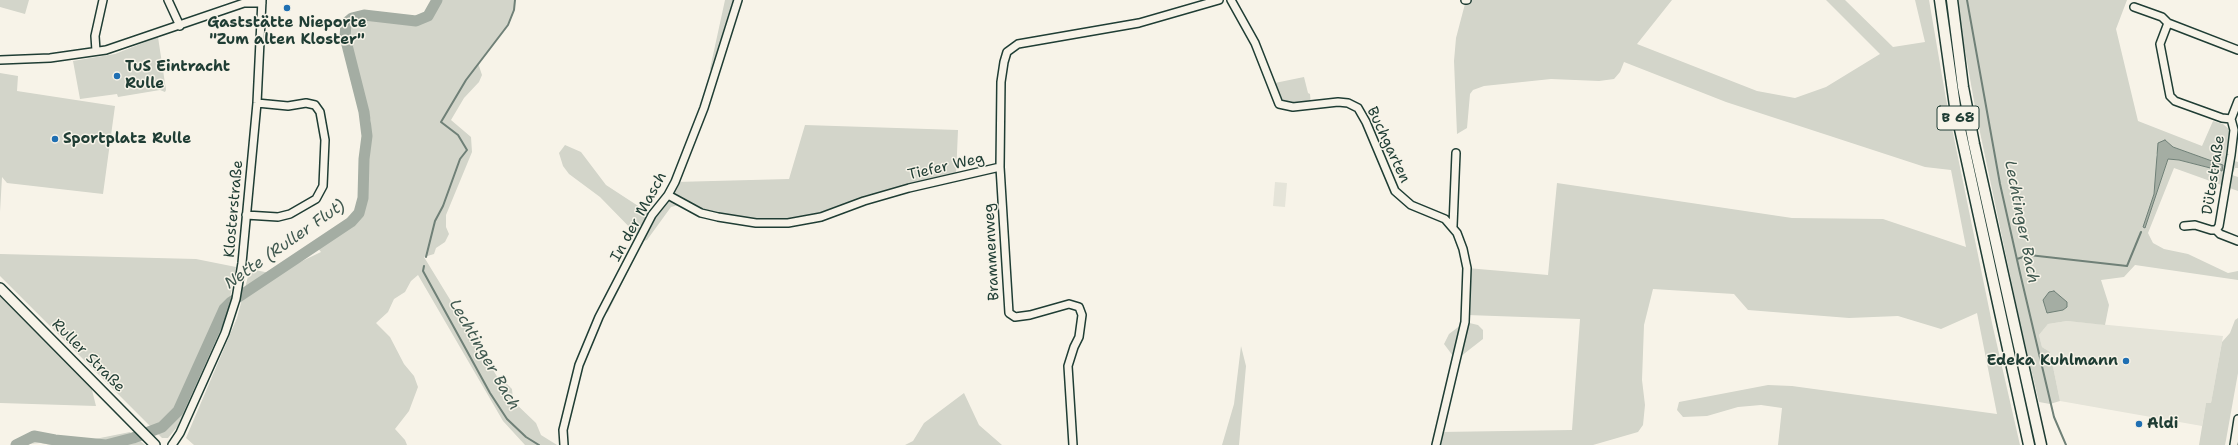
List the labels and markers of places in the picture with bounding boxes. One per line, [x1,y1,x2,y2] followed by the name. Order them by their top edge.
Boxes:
[282,3,292,13] marker: Gaststätte Nieporte "Zum alten Kloster"
[207,14,367,49] place label: Gaststätte Nieporte "Zum alten Kloster"
[125,58,230,93] place label: TuS Eintracht Rulle
[112,71,122,81] marker: TuS Eintracht Rulle
[63,130,191,148] place label: Sportplatz Rulle
[50,134,60,144] marker: Sportplatz Rulle
[1986,352,2118,370] place label: Edeka Kuhlmann
[2121,356,2131,366] marker: Edeka Kuhlmann
[2147,415,2178,433] place label: Aldi
[2134,419,2144,429] marker: Aldi

